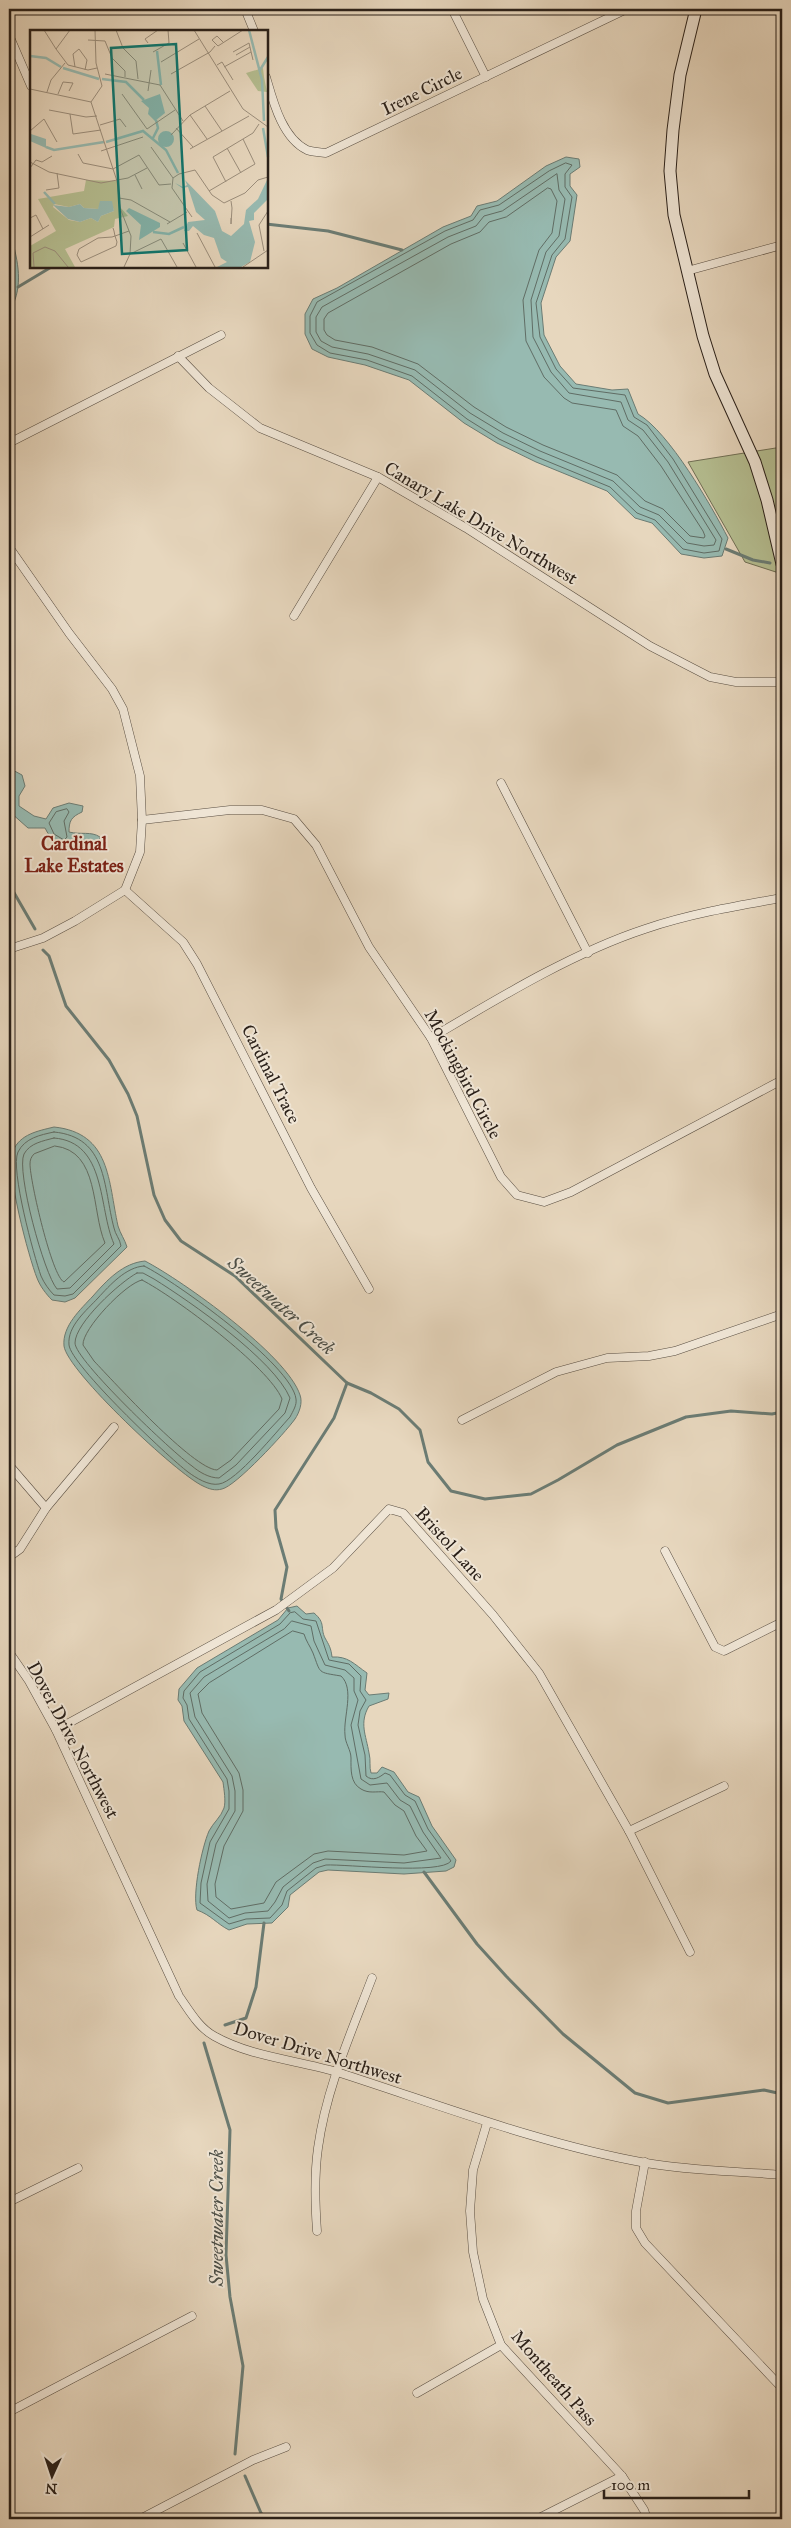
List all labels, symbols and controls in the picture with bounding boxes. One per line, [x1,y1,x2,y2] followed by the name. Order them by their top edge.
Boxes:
[30,30,268,268] inset map
[378,62,466,120] street label: Irene Circle
[380,457,582,590] street label: Canary Lake Drive Northwest
[24,832,124,877] district label: Cardinal Lake Estates
[419,1005,506,1143] street label: Mockingbird Circle
[237,1021,305,1127] street label: Cardinal Trace
[222,1250,341,1360] water label: Sweetwater Creek
[411,1502,489,1586] street label: Bristol Lane
[22,1658,124,1823] street label: Dover Drive Northwest
[231,2017,405,2089] street label: Dover Drive Northwest
[205,2149,228,2287] water label: Sweetwater Creek
[506,2326,602,2430] street label: Montheath Pass
[28,2450,78,2500] north arrow
[604,2468,748,2500] scale bar
[611,2476,651,2494] text: 100 m
[45,2480,58,2497] text: N

